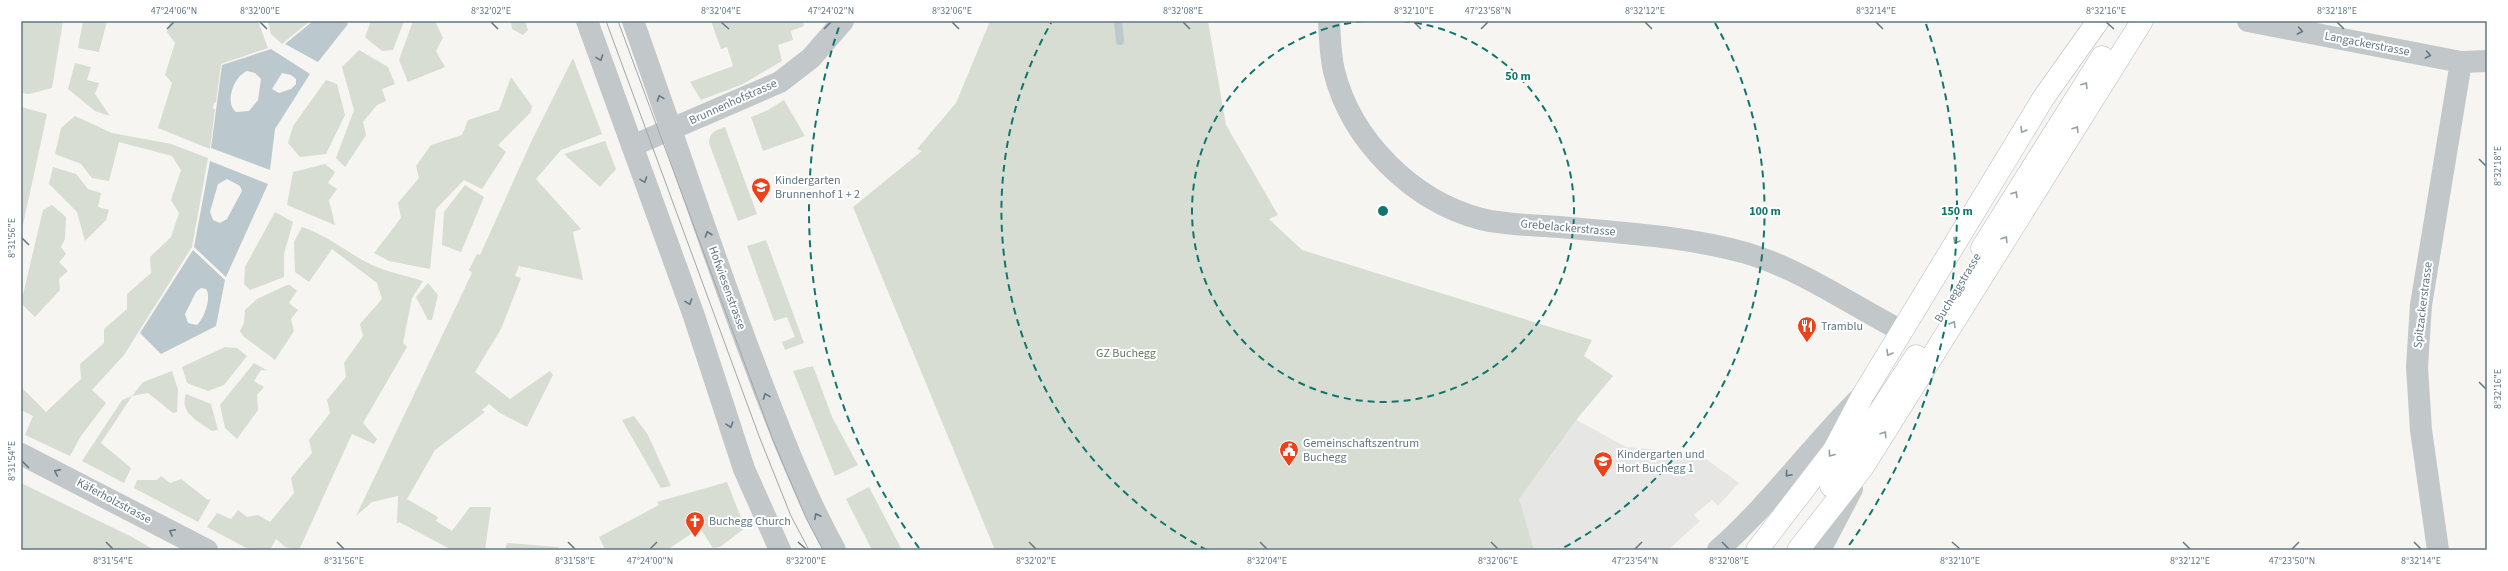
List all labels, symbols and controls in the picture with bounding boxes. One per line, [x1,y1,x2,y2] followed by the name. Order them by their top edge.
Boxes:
[151,4,197,18] text: 47°24'06"N
[240,4,280,18] text: 8°32'00"E
[471,4,511,18] text: 8°32'02"E
[701,4,741,18] text: 8°32'04"E
[808,4,854,18] text: 47°24'02"N
[932,4,972,18] text: 8°32'06"E
[1163,4,1203,18] text: 8°32'08"E
[1394,4,1434,18] text: 8°32'10"E
[1465,4,1511,18] text: 47°23'58"N
[1625,4,1665,18] text: 8°32'12"E
[1856,4,1896,18] text: 8°32'14"E
[2086,4,2126,18] text: 8°32'16"E
[2317,4,2357,18] text: 8°32'18"E
[2297,26,2304,35] one-way arrow
[2323,27,2411,61] street label: Langackerstrasse
[2425,51,2431,59] one-way arrow
[595,54,603,61] one-way arrow
[1505,68,1531,85] text: 50 m
[686,75,780,129] street label: Brunnenhofstrasse
[2080,82,2088,89] one-way arrow
[657,95,665,102] one-way arrow
[2021,126,2028,133] one-way arrow
[2071,126,2078,133] one-way arrow
[2491,146,2505,186] text: 8°32'18"E
[775,172,860,203] place label: Kindergarten Brunnenhof 1 + 2
[639,176,648,183] one-way arrow
[750,176,772,204] school or university icon: Kindergarten Brunnenhof 1 + 2
[2010,192,2017,199] one-way arrow
[1749,203,1781,220] text: 100 m
[1941,203,1973,220] text: 150 m
[1376,204,1390,218] centre of rings
[1520,215,1616,241] street label: Grebelackerstrasse
[5,218,19,258] text: 8°31'56"E
[704,231,712,238] one-way arrow
[2001,236,2008,243] one-way arrow
[1953,237,1961,244] one-way arrow
[704,244,750,332] street label: Hofwiesenstrasse
[1931,250,1985,326] street label: Bucheggstrasse
[2409,261,2437,349] street label: Spitzackerstrasse
[684,298,692,305] one-way arrow
[1796,315,1818,343] restaurant icon: Tramblu
[1821,318,1863,335] place label: Tramblu
[1948,321,1955,328] one-way arrow
[1096,345,1156,362] park label: GZ Buchegg
[1886,349,1893,356] one-way arrow
[2491,369,2505,409] text: 8°32'16"E
[763,392,771,399] one-way arrow
[725,422,734,429] one-way arrow
[1879,431,1887,438] one-way arrow
[1303,435,1419,466] place label: Gemeinschaftszentrum Buchegg
[1278,439,1300,467] public building icon: Gemeinschaftszentrum Buchegg
[5,441,19,481] text: 8°31'54"E
[1617,446,1705,477] place label: Kindergarten und Hort Buchegg 1
[1592,450,1614,478] school or university icon: Kindergarten und Hort Buchegg 1
[1828,450,1836,457] one-way arrow
[54,469,61,477] one-way arrow
[1786,470,1793,477] one-way arrow
[74,474,154,528] street label: Käferholzstrasse
[684,510,706,538] church icon: Buchegg Church
[814,512,821,520] one-way arrow
[709,513,791,530] place label: Buchegg Church
[169,529,176,537] one-way arrow
[93,554,133,568] text: 8°31'54"E
[324,554,364,568] text: 8°31'56"E
[555,554,595,568] text: 8°31'58"E
[627,554,673,568] text: 47°24'00"N
[786,554,826,568] text: 8°32'00"E
[1016,554,1056,568] text: 8°32'02"E
[1247,554,1287,568] text: 8°32'04"E
[1478,554,1518,568] text: 8°32'06"E
[1612,554,1658,568] text: 47°23'54"N
[1709,554,1749,568] text: 8°32'08"E
[1940,554,1980,568] text: 8°32'10"E
[2170,554,2210,568] text: 8°32'12"E
[2269,554,2315,568] text: 47°23'50"N
[2401,554,2441,568] text: 8°32'14"E

